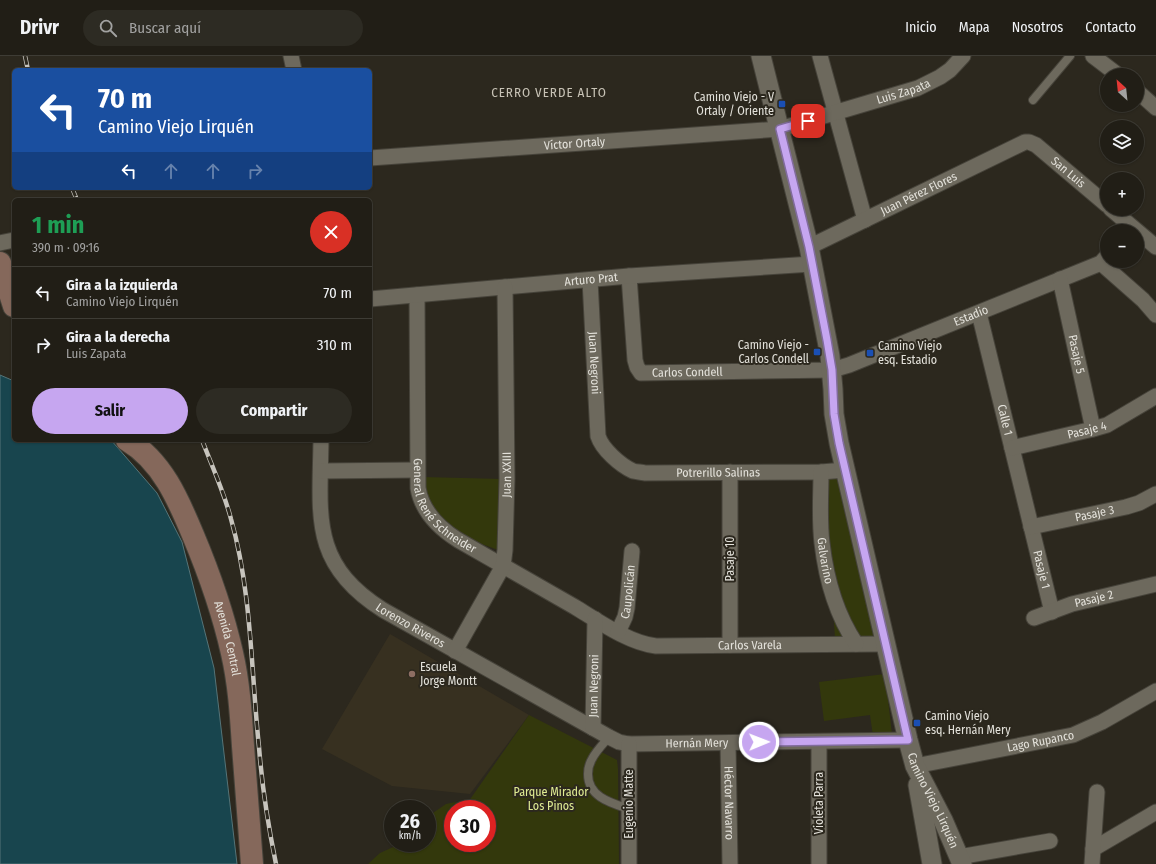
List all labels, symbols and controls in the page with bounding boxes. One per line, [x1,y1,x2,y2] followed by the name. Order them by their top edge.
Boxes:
[83,10,363,46] search box
[20,16,59,39] text: Drivr
[97,17,119,39] icon: search
[129,19,201,37] text: Buscar aquí
[905,19,937,36] text: Inicio
[959,19,990,36] text: Mapa
[1012,19,1063,36] text: Nosotros
[1085,19,1136,36] text: Contacto
[1100,68,1144,112] north arrow
[1100,68,1144,268] map controls
[875,76,933,107] street label: Luis Zapata
[98,82,152,115] text: 70 m
[32,84,84,136] icon: left
[491,85,607,100] district label: CERRO VERDE ALTO
[694,90,775,118] place label: Camino Viejo - V Ortaly / Oriente
[777,99,787,109] marker: Camino Viejo - V Ortaly / Oriente
[791,104,825,138] pin
[797,110,819,132] icon: arrive
[98,116,254,138] text: Camino Viejo Lirquén
[1100,120,1144,164] button: layers
[543,134,606,153] street label: Víctor Ortaly
[1048,154,1088,191] street label: San Luis
[118,160,140,182] icon: left
[160,160,182,182] icon: ahead
[202,160,224,182] icon: ahead
[244,160,266,182] icon: right
[878,169,959,218] street label: Juan Pérez Flores
[1100,172,1144,216] button: +
[32,211,84,239] text: 1 min
[310,211,352,253] button: close
[1100,224,1144,268] button: −
[32,240,99,255] text: 390 m · 09:16
[564,270,618,289] street label: Arturo Prat
[66,276,178,294] text: Gira a la izquierda
[32,282,54,304] icon: left
[323,284,352,302] text: 70 m
[66,294,179,309] text: Camino Viejo Lirquén
[952,302,990,329] street label: Estadio
[66,328,170,346] text: Gira a la derecha
[586,331,603,395] street label: Juan Negroni
[1065,333,1088,376] street label: Pasaje 5
[32,334,54,356] icon: right
[317,336,352,354] text: 310 m
[738,338,809,366] place label: Camino Viejo - Carlos Condell
[878,339,942,367] place label: Camino Viejo esq. Estadio
[66,346,126,361] text: Luis Zapata
[812,347,822,357] marker: Camino Viejo - Carlos Condell
[865,348,875,358] marker: Camino Viejo esq. Estadio
[652,365,723,380] street label: Carlos Condell
[32,388,188,434] button: Salir
[196,388,352,434] button: Compartir
[995,403,1016,437] street label: Calle 1
[1066,418,1108,442] street label: Pasaje 4
[499,452,514,498] street label: Juan XXIII
[411,458,480,556] street label: General René Schneider
[676,465,760,480] street label: Potrerillo Salinas
[1074,503,1115,525] street label: Pasaje 3
[723,537,737,581] street label: Pasaje 10
[814,537,836,585] street label: Galvarino
[1030,549,1053,590] street label: Pasaje 1
[618,564,638,620] street label: Caupolicán
[1073,587,1115,610] street label: Pasaje 2
[211,599,243,677] street label: Avenida Central
[373,600,448,651] street label: Lorenzo Riveros
[718,638,782,652] street label: Carlos Varela
[586,654,601,718] street label: Juan Negroni
[420,660,477,688] place label: Escuela Jorge Montt
[407,669,417,679] marker: Escuela Jorge Montt
[925,709,1011,737] place label: Camino Viejo esq. Hernán Mery
[912,718,922,728] marker: Camino Viejo esq. Hernán Mery
[738,721,780,763] position arrow
[1006,728,1075,755] street label: Lago Rupanco
[665,736,729,750] street label: Hernán Mery
[905,751,961,850] street label: Camino Viejo Lirquén
[721,766,737,840] street label: Héctor Navarro
[622,769,636,839] street label: Eugenio Matte
[812,772,826,834] street label: Violeta Parra
[513,785,589,813] park label: Parque Mirador Los Pinos
[444,800,496,852] speed limit sign: 30
[400,809,420,833] text: 26
[399,830,421,842] text: km/h

